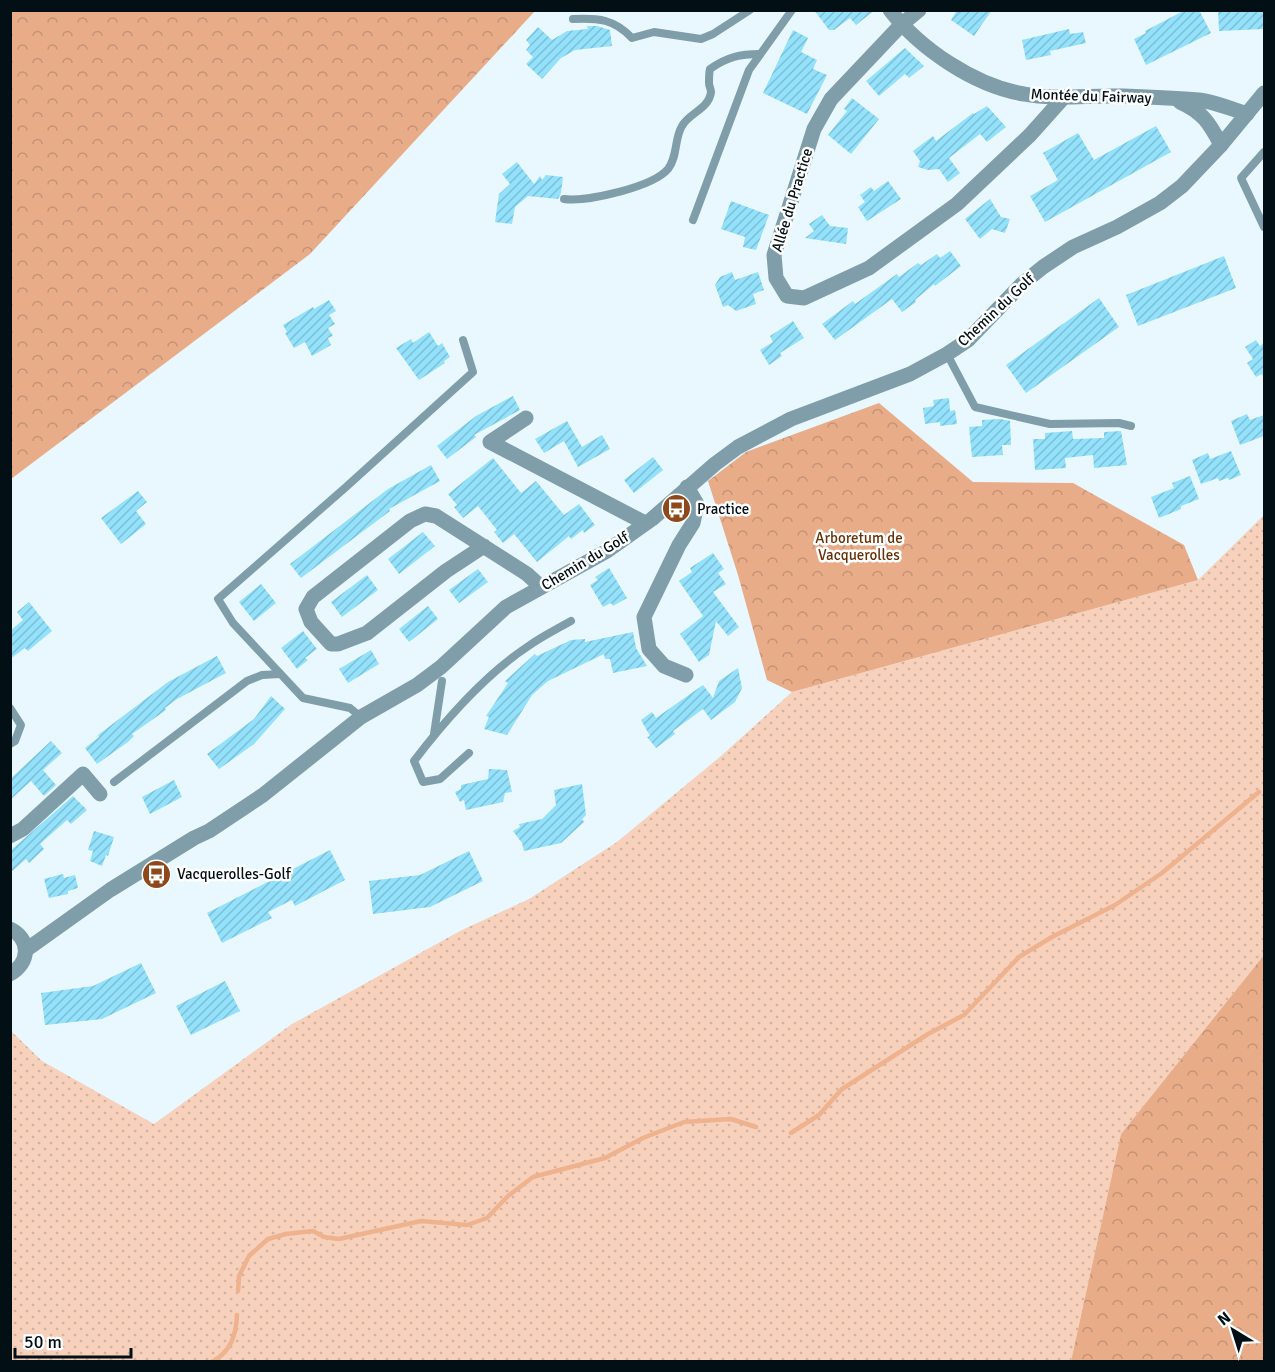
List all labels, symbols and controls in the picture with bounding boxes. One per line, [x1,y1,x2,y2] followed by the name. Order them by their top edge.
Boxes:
[1030,85,1152,107] street label: Montée du Fairway
[768,146,816,254] street label: Allée du Practice
[954,269,1039,350] street label: Chemin du Golf
[660,493,692,525] bus stop icon: Practice
[697,500,749,518] place label: Practice
[538,527,633,594] street label: Chemin du Golf
[815,529,903,564] park label: Arboretum de Vacquerolles
[140,858,172,890] bus stop icon: Vacquerolles-Golf
[177,865,292,883] place label: Vacquerolles-Golf
[1203,1300,1263,1360] north arrow
[1214,1308,1235,1330] text: N
[15,1321,130,1359] scale bar
[24,1331,62,1353] text: 50 m

